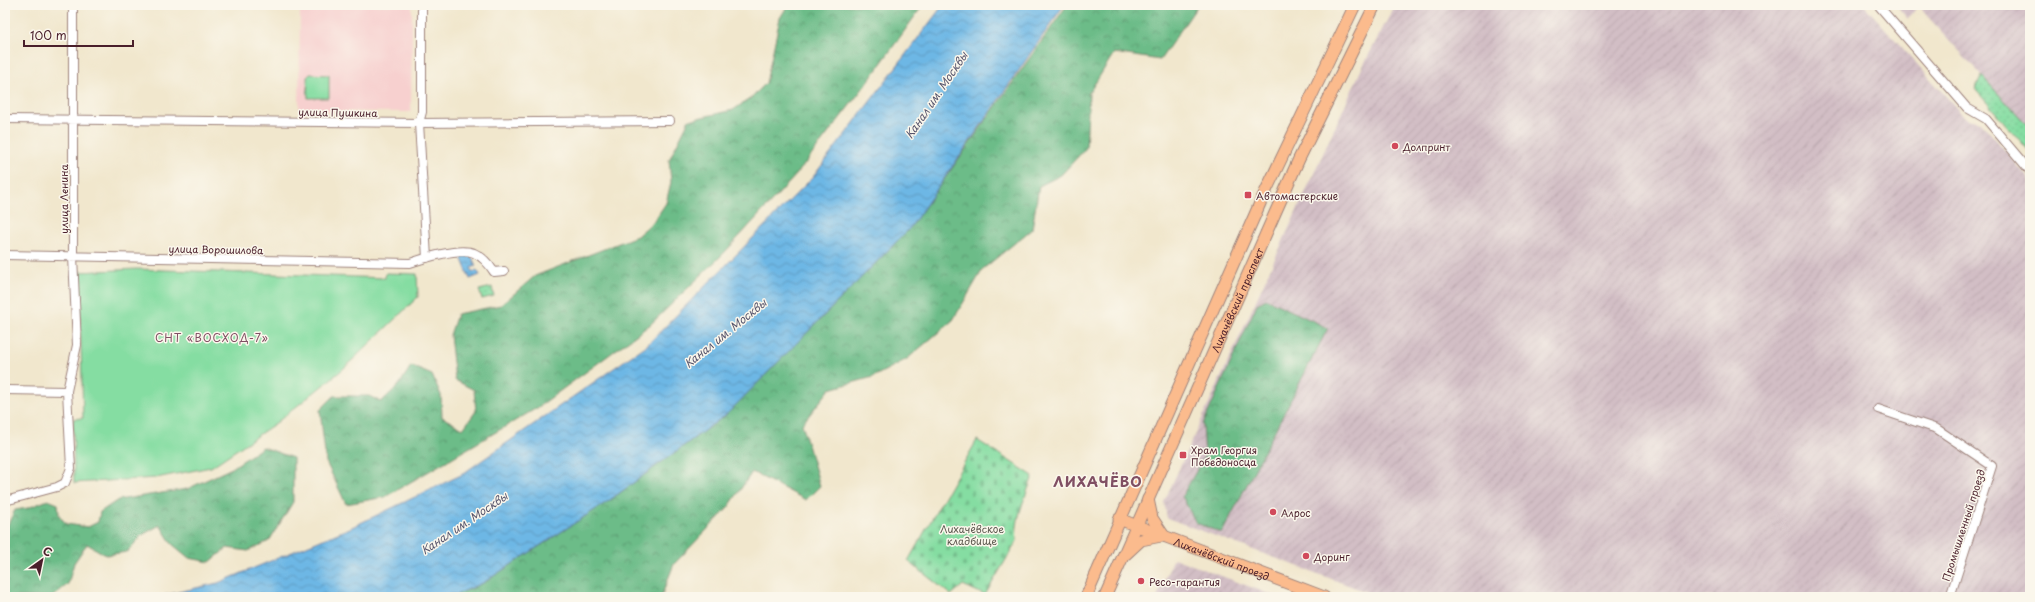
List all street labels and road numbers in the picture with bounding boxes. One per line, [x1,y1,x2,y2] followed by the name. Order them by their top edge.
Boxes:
[298,104,379,121] street label: улица Пушкина
[56,164,71,234] street label: улица Ленина
[169,241,264,257] street label: улица Ворошилова
[1207,245,1266,355] street label: Лихачёвский проспект
[1938,467,1988,583] street label: Промышленный проезд
[1172,533,1272,583] street label: Лихачёвский проезд

